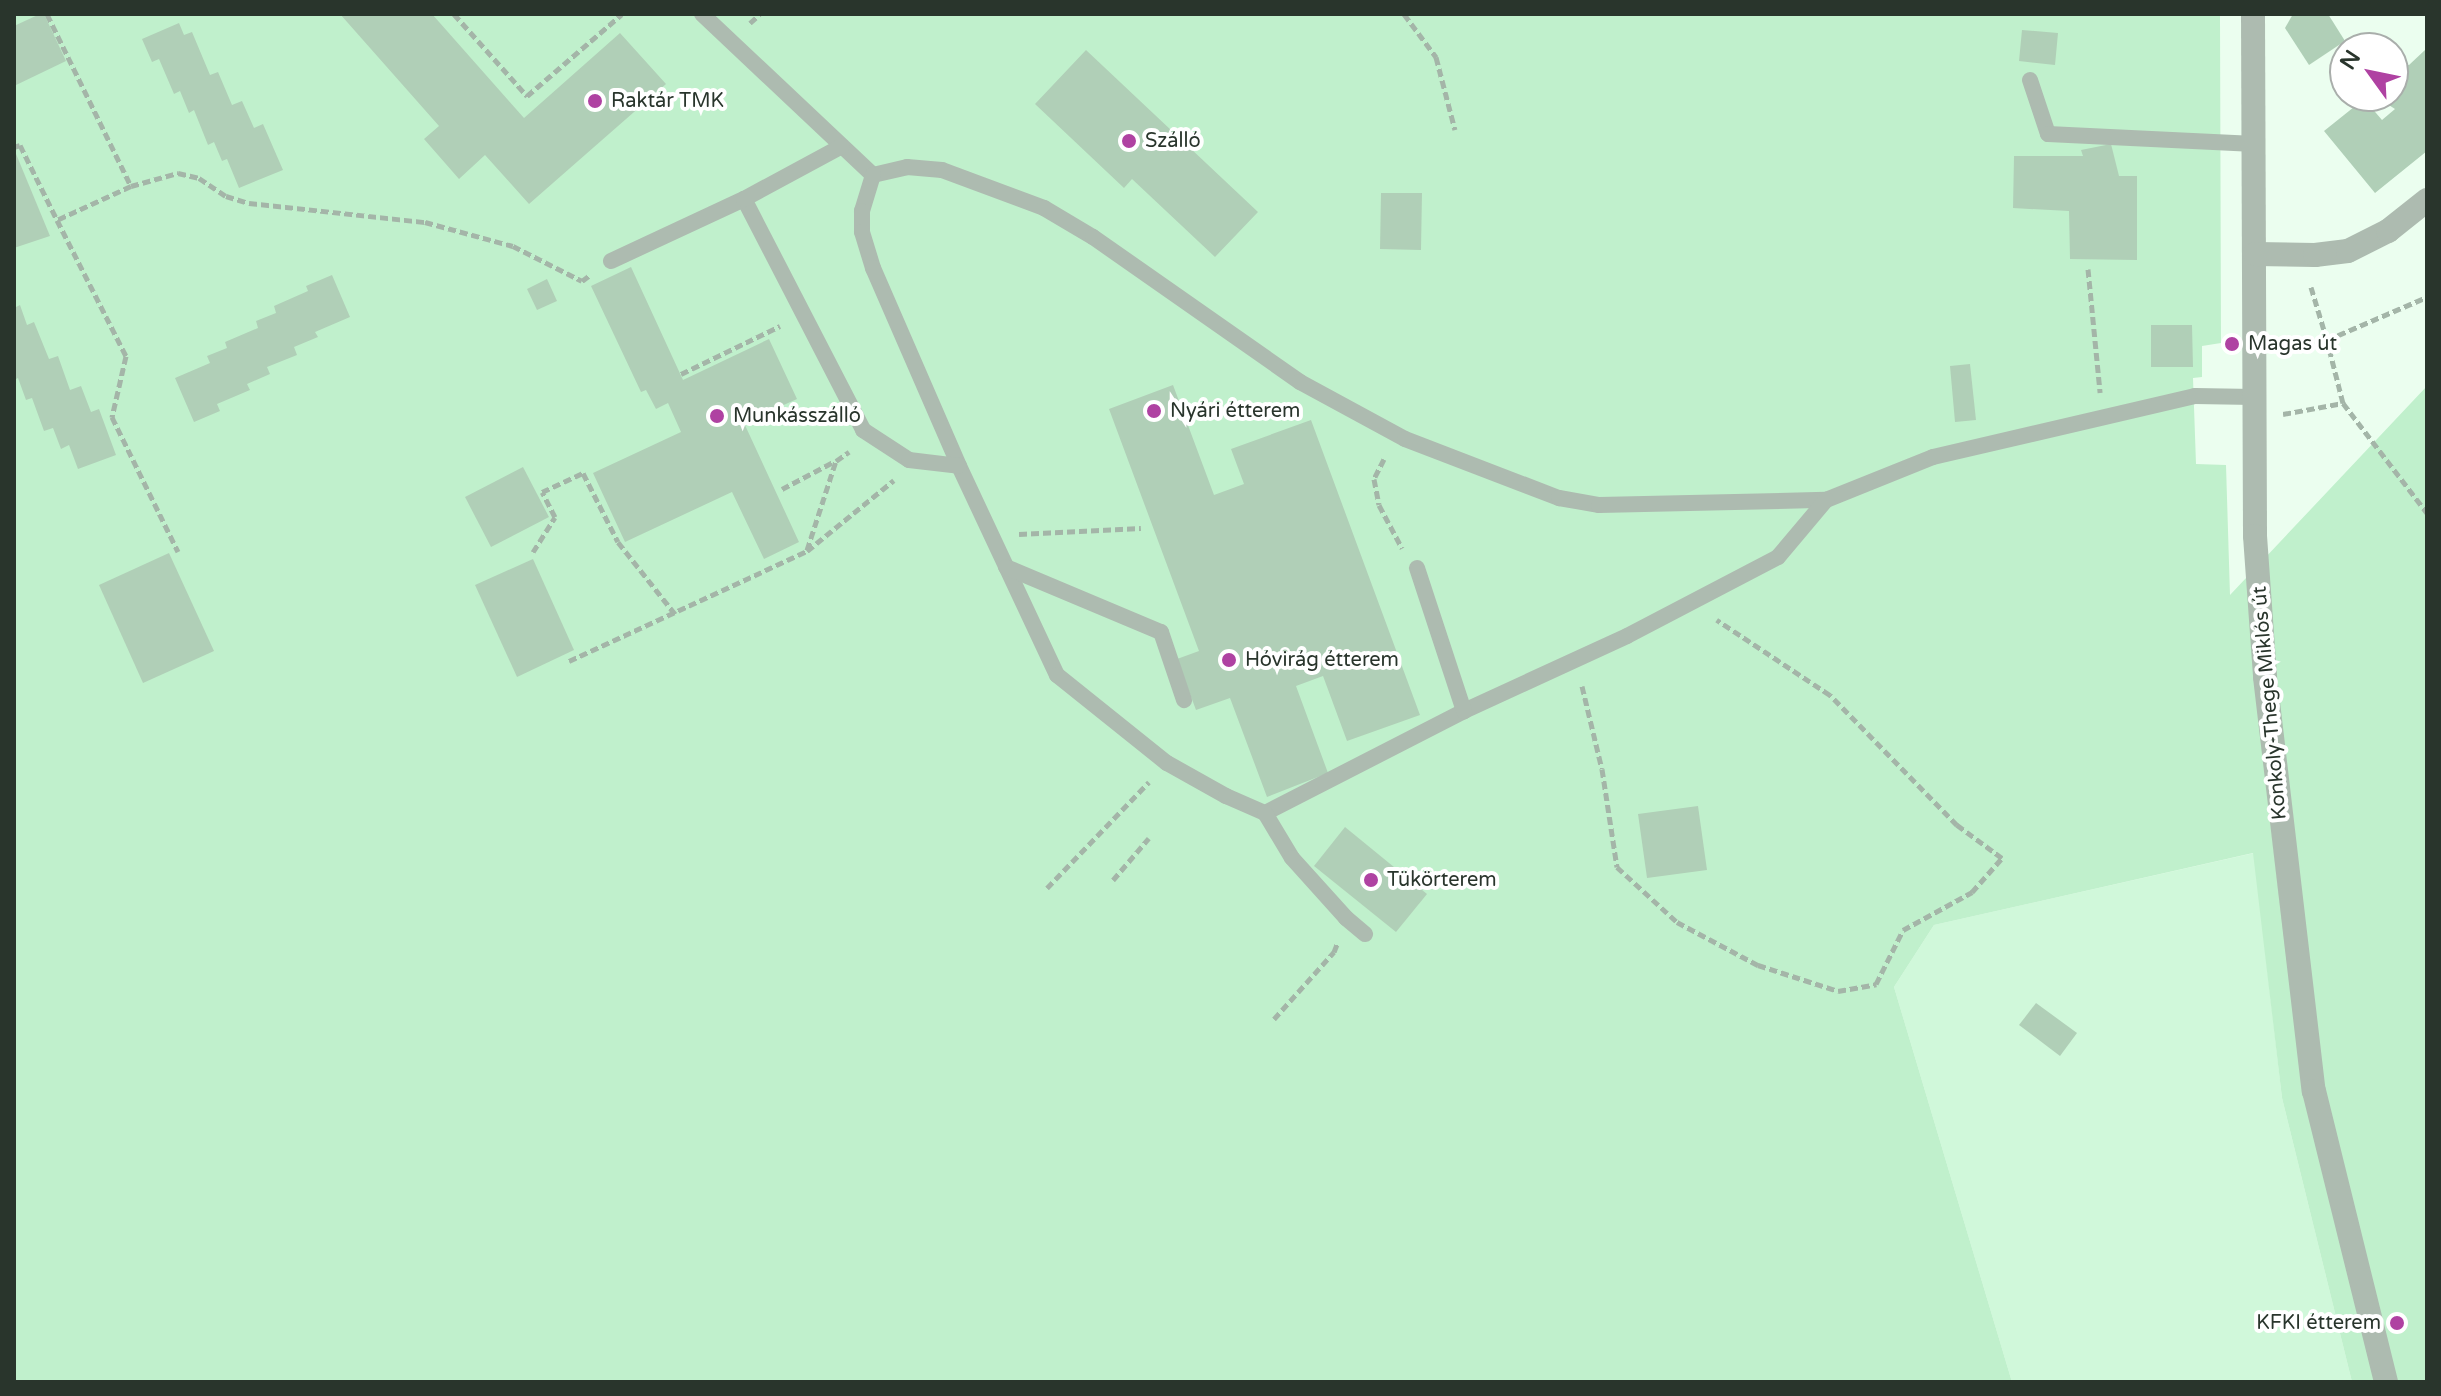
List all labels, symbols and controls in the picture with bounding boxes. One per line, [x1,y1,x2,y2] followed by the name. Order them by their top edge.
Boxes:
[2329,32,2409,112] north arrow
[2335,46,2366,75] text: N
[611,89,724,113] place label: Raktár TMK
[586,92,604,110] marker: Raktár TMK
[1145,129,1201,153] place label: Szálló
[1120,132,1138,150] marker: Szálló
[2248,332,2337,356] place label: Magas út
[2223,335,2241,353] marker: Magas út
[1170,399,1300,423] place label: Nyári étterem
[1145,402,1163,420] marker: Nyári étterem
[733,404,861,428] place label: Munkásszálló
[708,407,726,425] marker: Munkásszálló
[2248,585,2292,821] street label: Konkoly-Thege Miklós út
[1245,648,1399,672] place label: Hóvirág étterem
[1220,651,1238,669] marker: Hóvirág étterem
[1387,868,1497,892] place label: Tükörterem
[1362,871,1380,889] marker: Tükörterem
[2256,1311,2381,1335] place label: KFKI étterem
[2388,1314,2406,1332] marker: KFKI étterem

